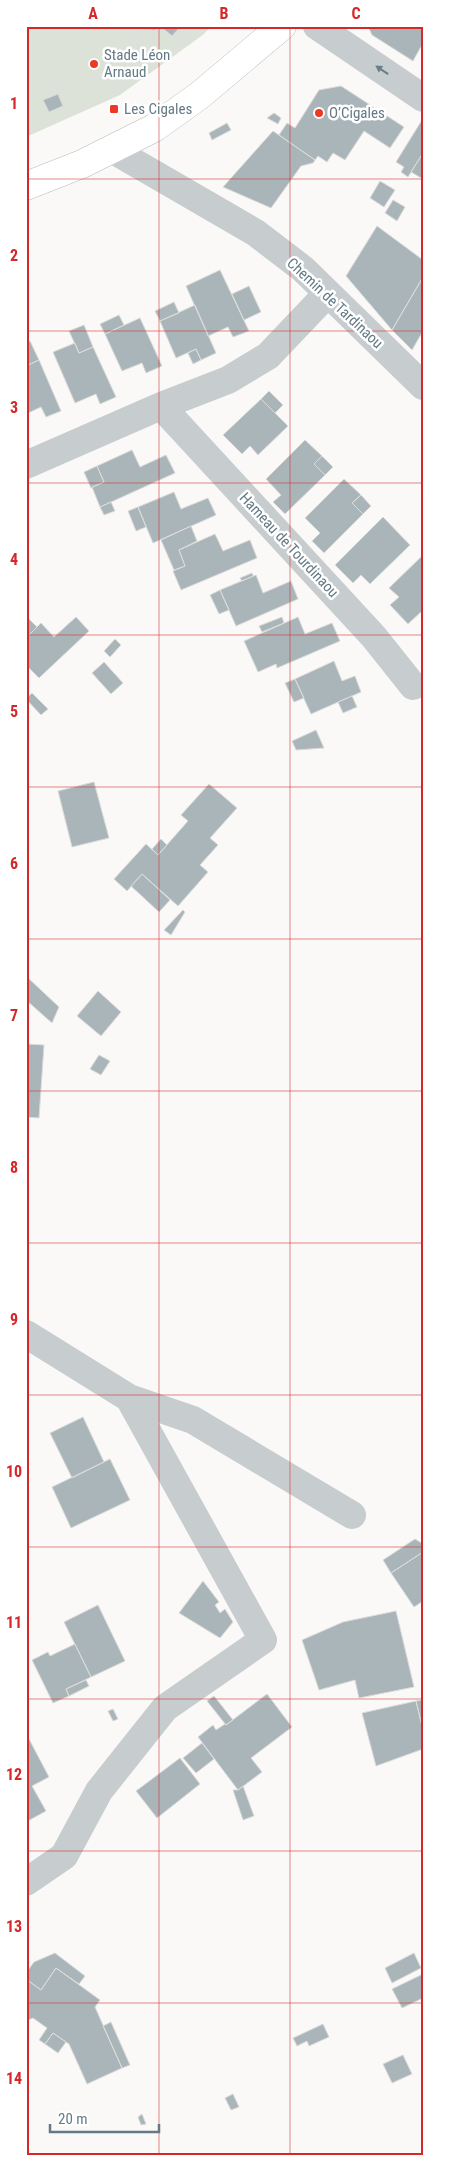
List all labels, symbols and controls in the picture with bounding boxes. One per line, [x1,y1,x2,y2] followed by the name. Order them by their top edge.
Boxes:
[88,4,98,23] text: A
[220,4,229,23] text: B
[351,4,361,23] text: C
[104,46,170,81] place label: Stade Léon Arnaud
[88,58,100,70] marker: Stade Léon Arnaud
[376,65,389,75] one-way arrow
[10,94,18,113] text: 1
[124,100,192,118] place label: Les Cigales
[108,103,120,115] marker: Les Cigales
[329,104,385,122] place label: O’Cigales
[313,107,325,119] marker: O’Cigales
[10,246,18,265] text: 2
[283,254,387,352] street label: Chemin de Tardinaou
[10,398,18,417] text: 3
[236,489,342,601] street label: Hameau de Tourdinaou
[10,550,18,569] text: 4
[10,702,18,721] text: 5
[10,854,18,873] text: 6
[10,1006,18,1025] text: 7
[10,1158,18,1177] text: 8
[10,1310,18,1329] text: 9
[6,1462,22,1481] text: 10
[6,1613,22,1632] text: 11
[6,1765,22,1784] text: 12
[6,1917,22,1936] text: 13
[6,2069,22,2088] text: 14
[50,2102,159,2134] scale bar
[58,2110,88,2128] text: 20 m

